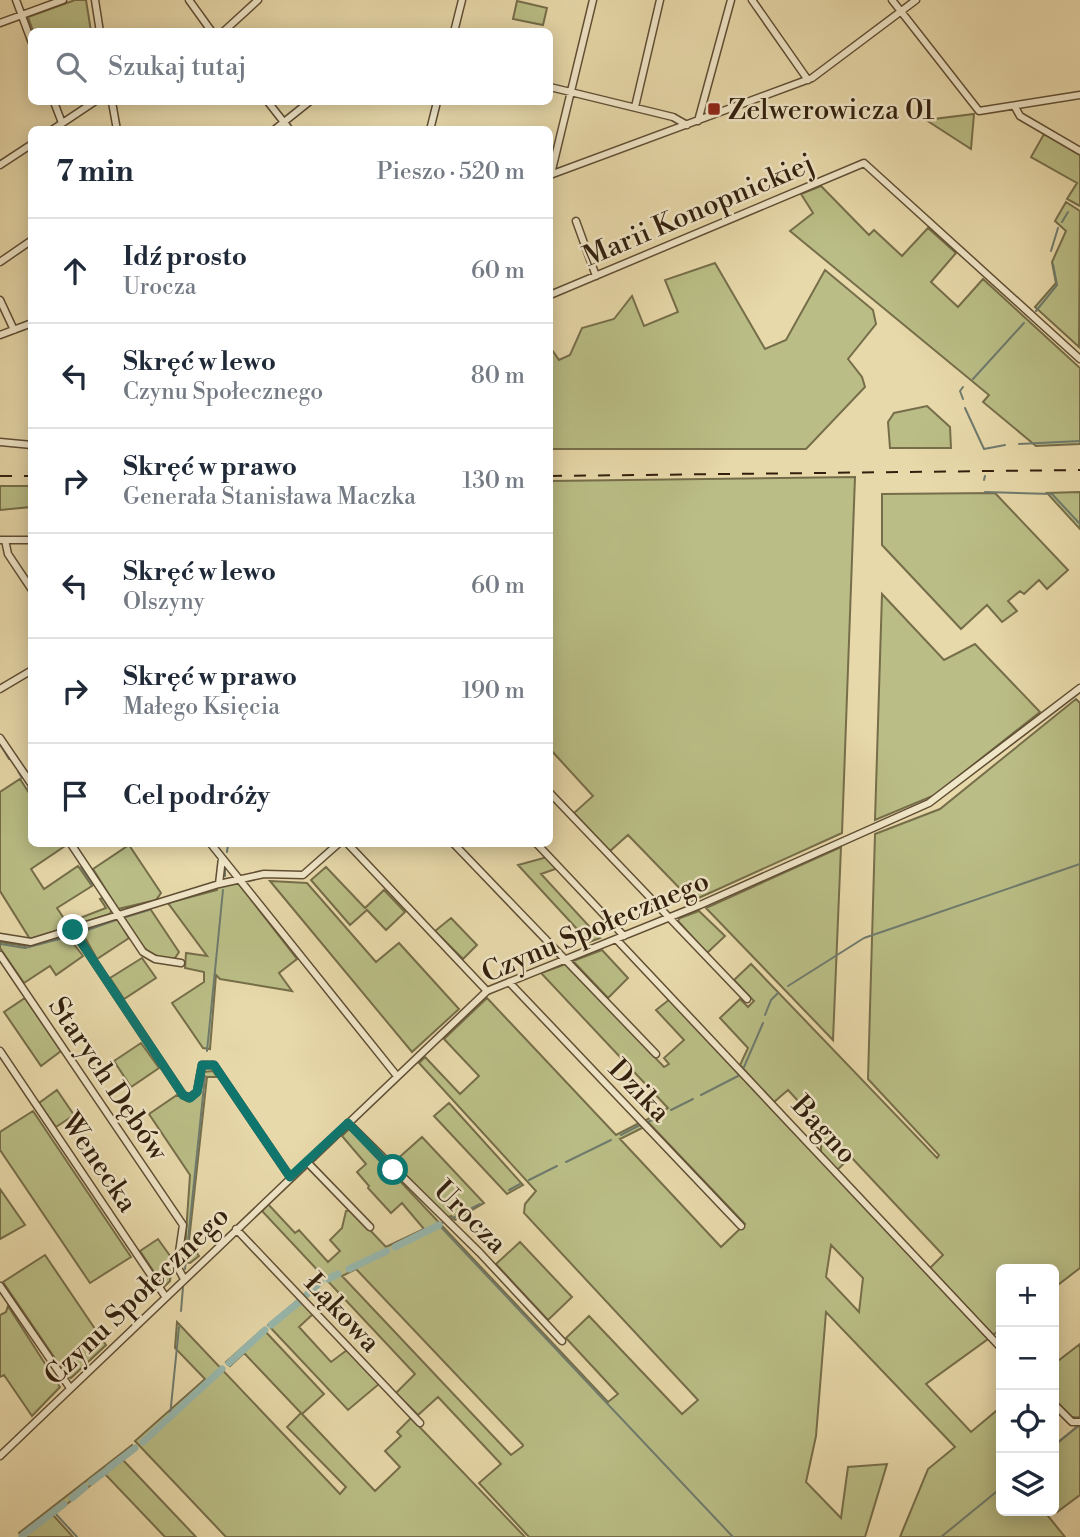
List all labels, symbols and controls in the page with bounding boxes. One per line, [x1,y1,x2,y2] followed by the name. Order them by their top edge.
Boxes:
[28,28,553,105] search box
[52,48,90,86] icon: search
[108,51,247,83] text: Szukaj tutaj
[728,93,935,128] place label: Zelwerowicza 01
[706,101,722,117] marker: Zelwerowicza 01
[578,146,819,275] street label: Marii Konopnickiej
[56,153,134,191] text: 7 min
[377,158,525,186] text: Pieszo · 520 m
[123,241,247,273] text: Idź prosto
[56,252,94,290] icon: ahead
[471,257,525,285] text: 60 m
[123,273,196,301] text: Urocza
[123,346,276,378] text: Skręć w lewo
[56,357,94,395] icon: left
[471,362,525,390] text: 80 m
[123,378,323,406] text: Czynu Społecznego
[123,451,297,483] text: Skręć w prawo
[56,462,94,500] icon: right
[462,467,525,495] text: 130 m
[123,483,416,511] text: Generała Stanisława Maczka
[123,556,276,588] text: Skręć w lewo
[56,567,94,605] icon: left
[471,572,525,600] text: 60 m
[123,588,205,616] text: Olszyny
[123,661,297,693] text: Skręć w prawo
[56,672,94,710] icon: right
[462,677,525,705] text: 190 m
[123,693,280,721] text: Małego Księcia
[56,777,94,815] icon: arrive
[123,780,270,812] text: Cel podróży
[477,864,715,991] street label: Czynu Społecznego
[57,914,88,945] route end
[40,991,176,1168] street label: Starych Dębów
[601,1052,678,1130] street label: Dzika
[783,1088,864,1171] street label: Bagno
[52,1106,145,1220] street label: Wenecka
[377,1154,408,1185] route start
[426,1173,514,1262] street label: Urocza
[37,1199,237,1393] street label: Czynu Społecznego
[996,1264,1059,1516] map controls
[996,1264,1059,1327] button: +
[296,1266,388,1361] street label: Łąkowa
[996,1327,1059,1390] button: −
[996,1390,1059,1453] button: locate
[996,1453,1059,1516] button: layers

